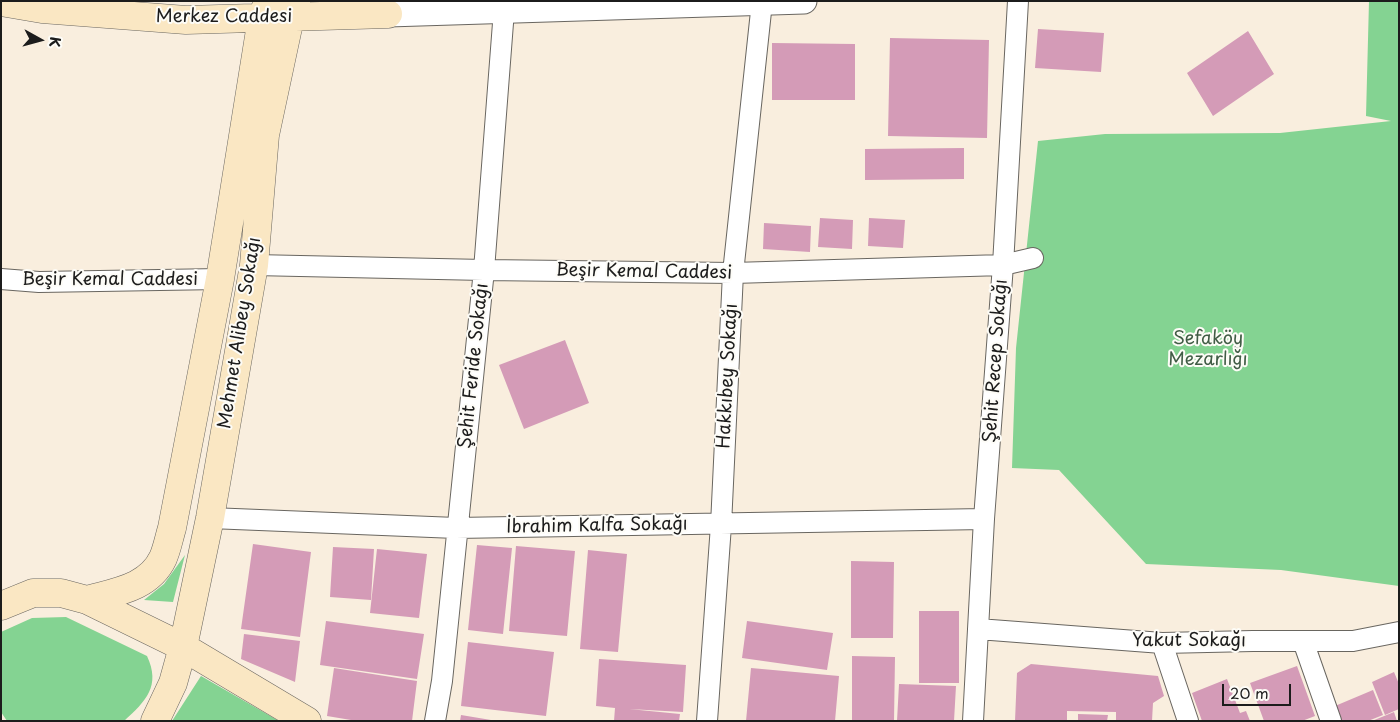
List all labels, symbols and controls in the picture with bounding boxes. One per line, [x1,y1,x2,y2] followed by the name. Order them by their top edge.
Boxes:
[156,6,292,28] street label: Merkez Caddesi
[15,15,65,65] north arrow
[44,36,66,48] text: K
[214,236,266,430] street label: Mehmet Alibey Sokağı
[556,260,732,284] street label: Beşir Kemal Caddesi
[22,269,198,291] street label: Beşir Kemal Caddesi
[980,278,1012,444] street label: Şehit Recep Sokağı
[455,282,493,450] street label: Şehit Feride Sokağı
[713,303,743,449] street label: Hakkıbey Sokağı
[1168,328,1248,370] park label: Sefaköy Mezarlığı
[506,514,688,538] street label: İbrahim Kalfa Sokağı
[1132,630,1246,652] street label: Yakut Sokağı
[1225,674,1294,706] scale bar
[1230,681,1269,704] text: 20 m

